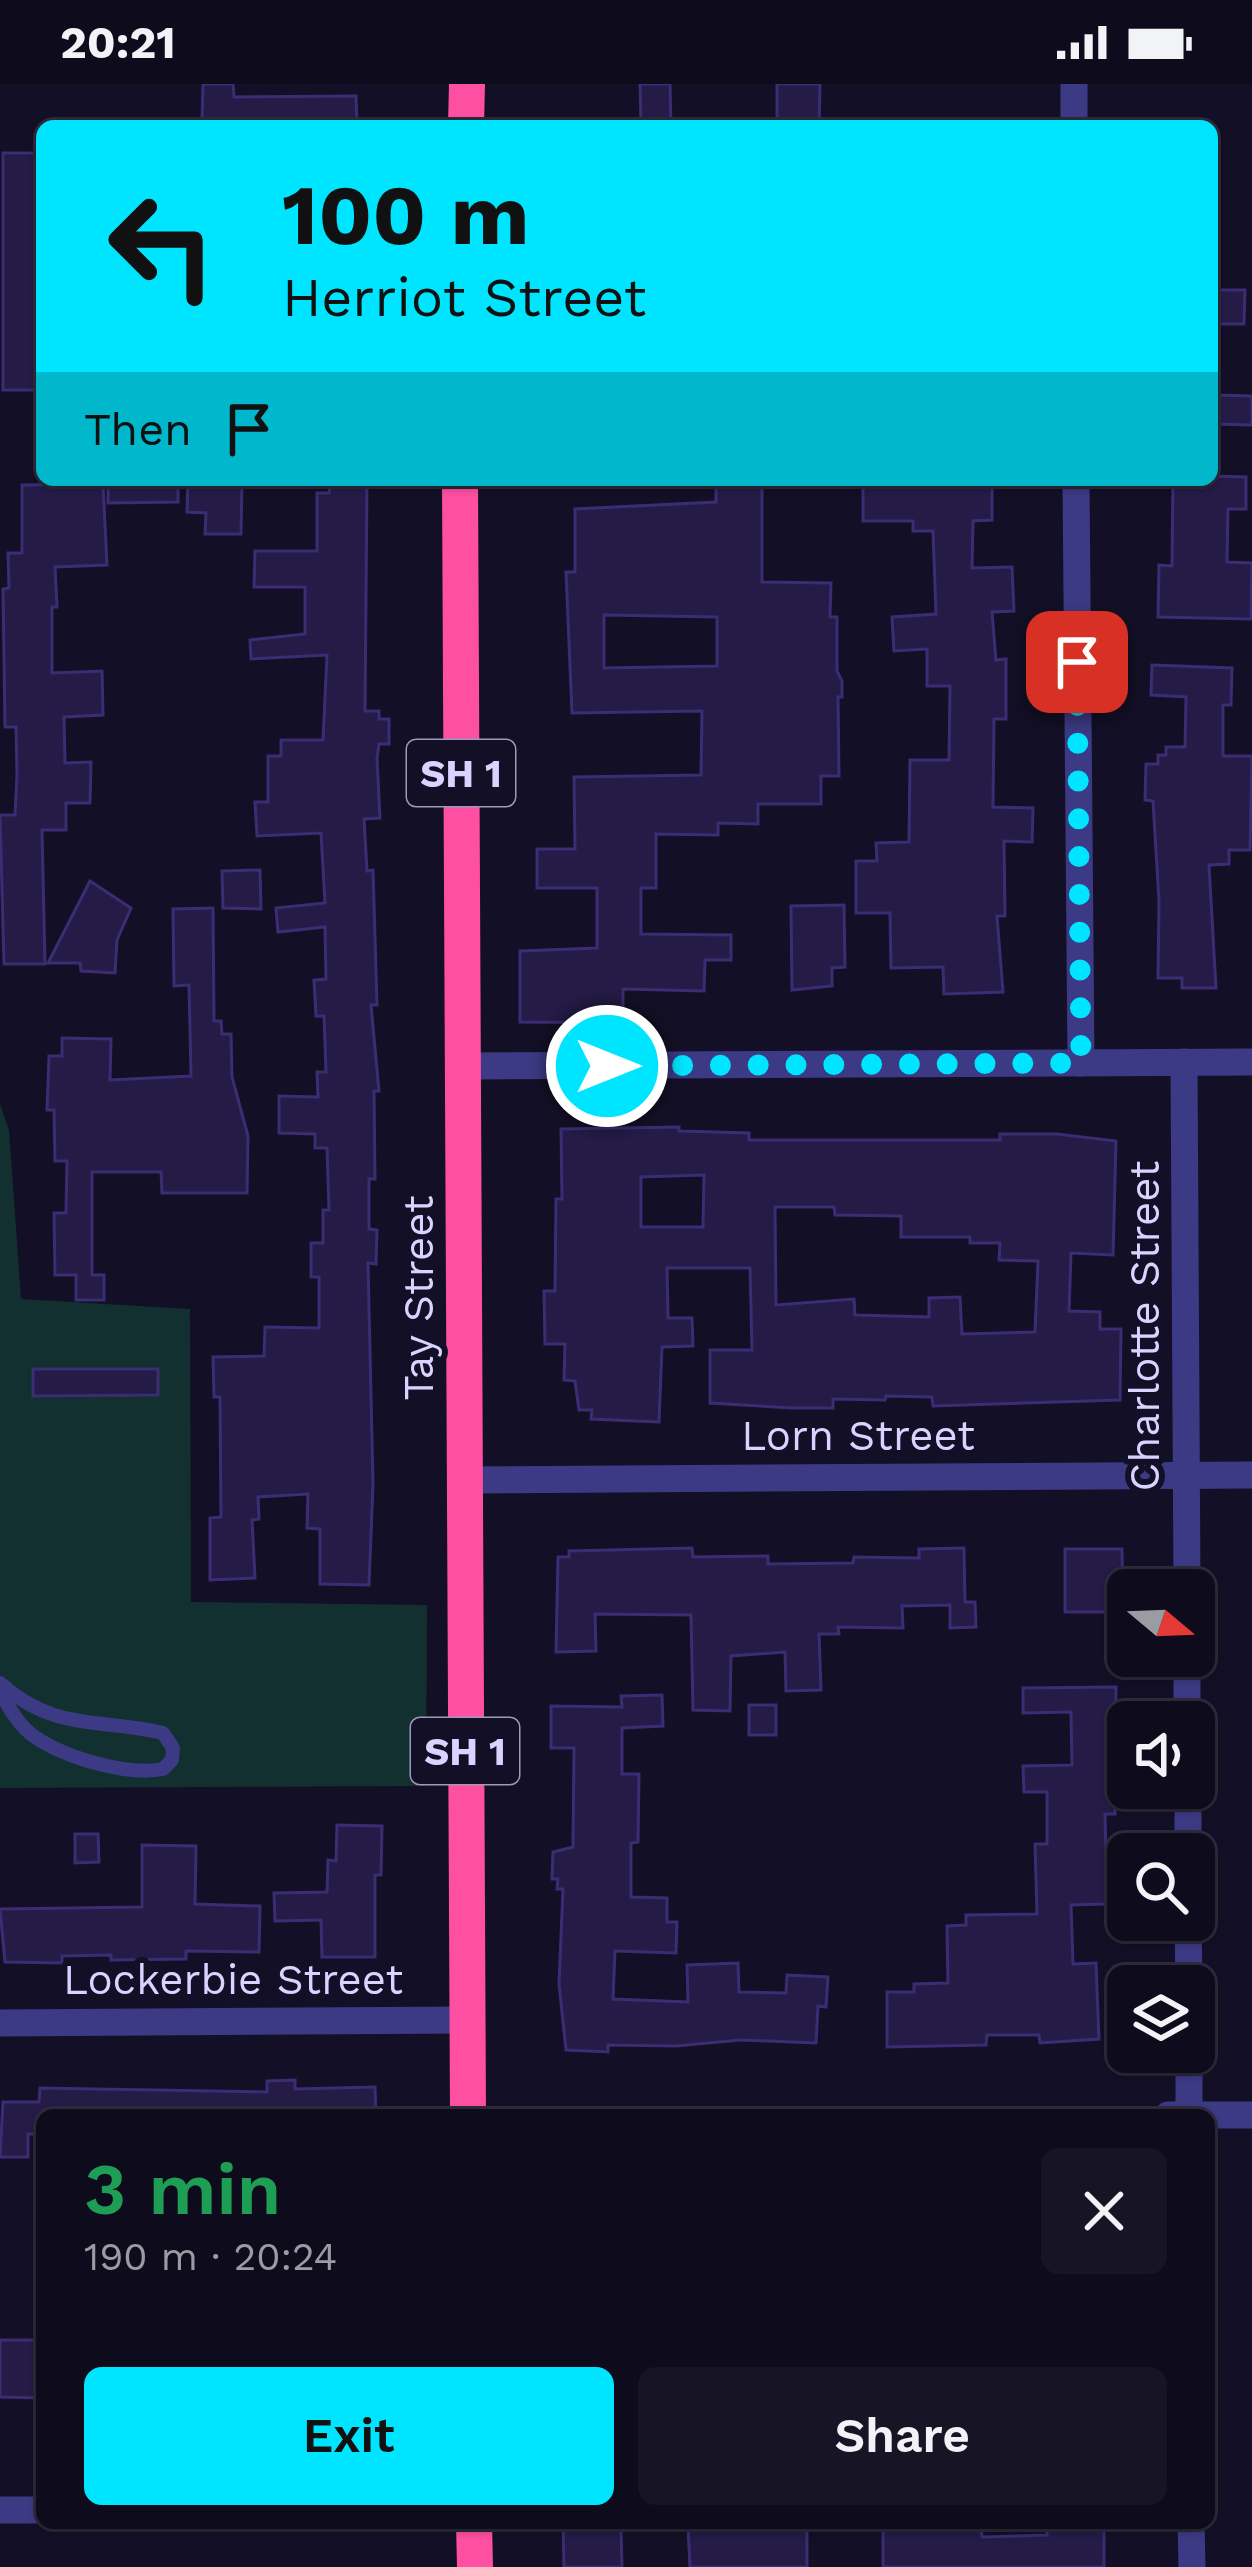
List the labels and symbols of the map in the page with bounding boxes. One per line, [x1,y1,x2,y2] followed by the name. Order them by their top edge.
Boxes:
[1026,611,1128,713] pin
[407,740,515,806] road number: SH 1
[544,1003,670,1129] position arrow
[1120,1161,1169,1491] street label: Charlotte Street
[394,1195,443,1401] street label: Tay Street
[741,1411,975,1460] street label: Lorn Street
[1107,1569,1215,1677] north arrow
[411,1718,519,1784] road number: SH 1
[63,1955,403,2004] street label: Lockerbie Street

